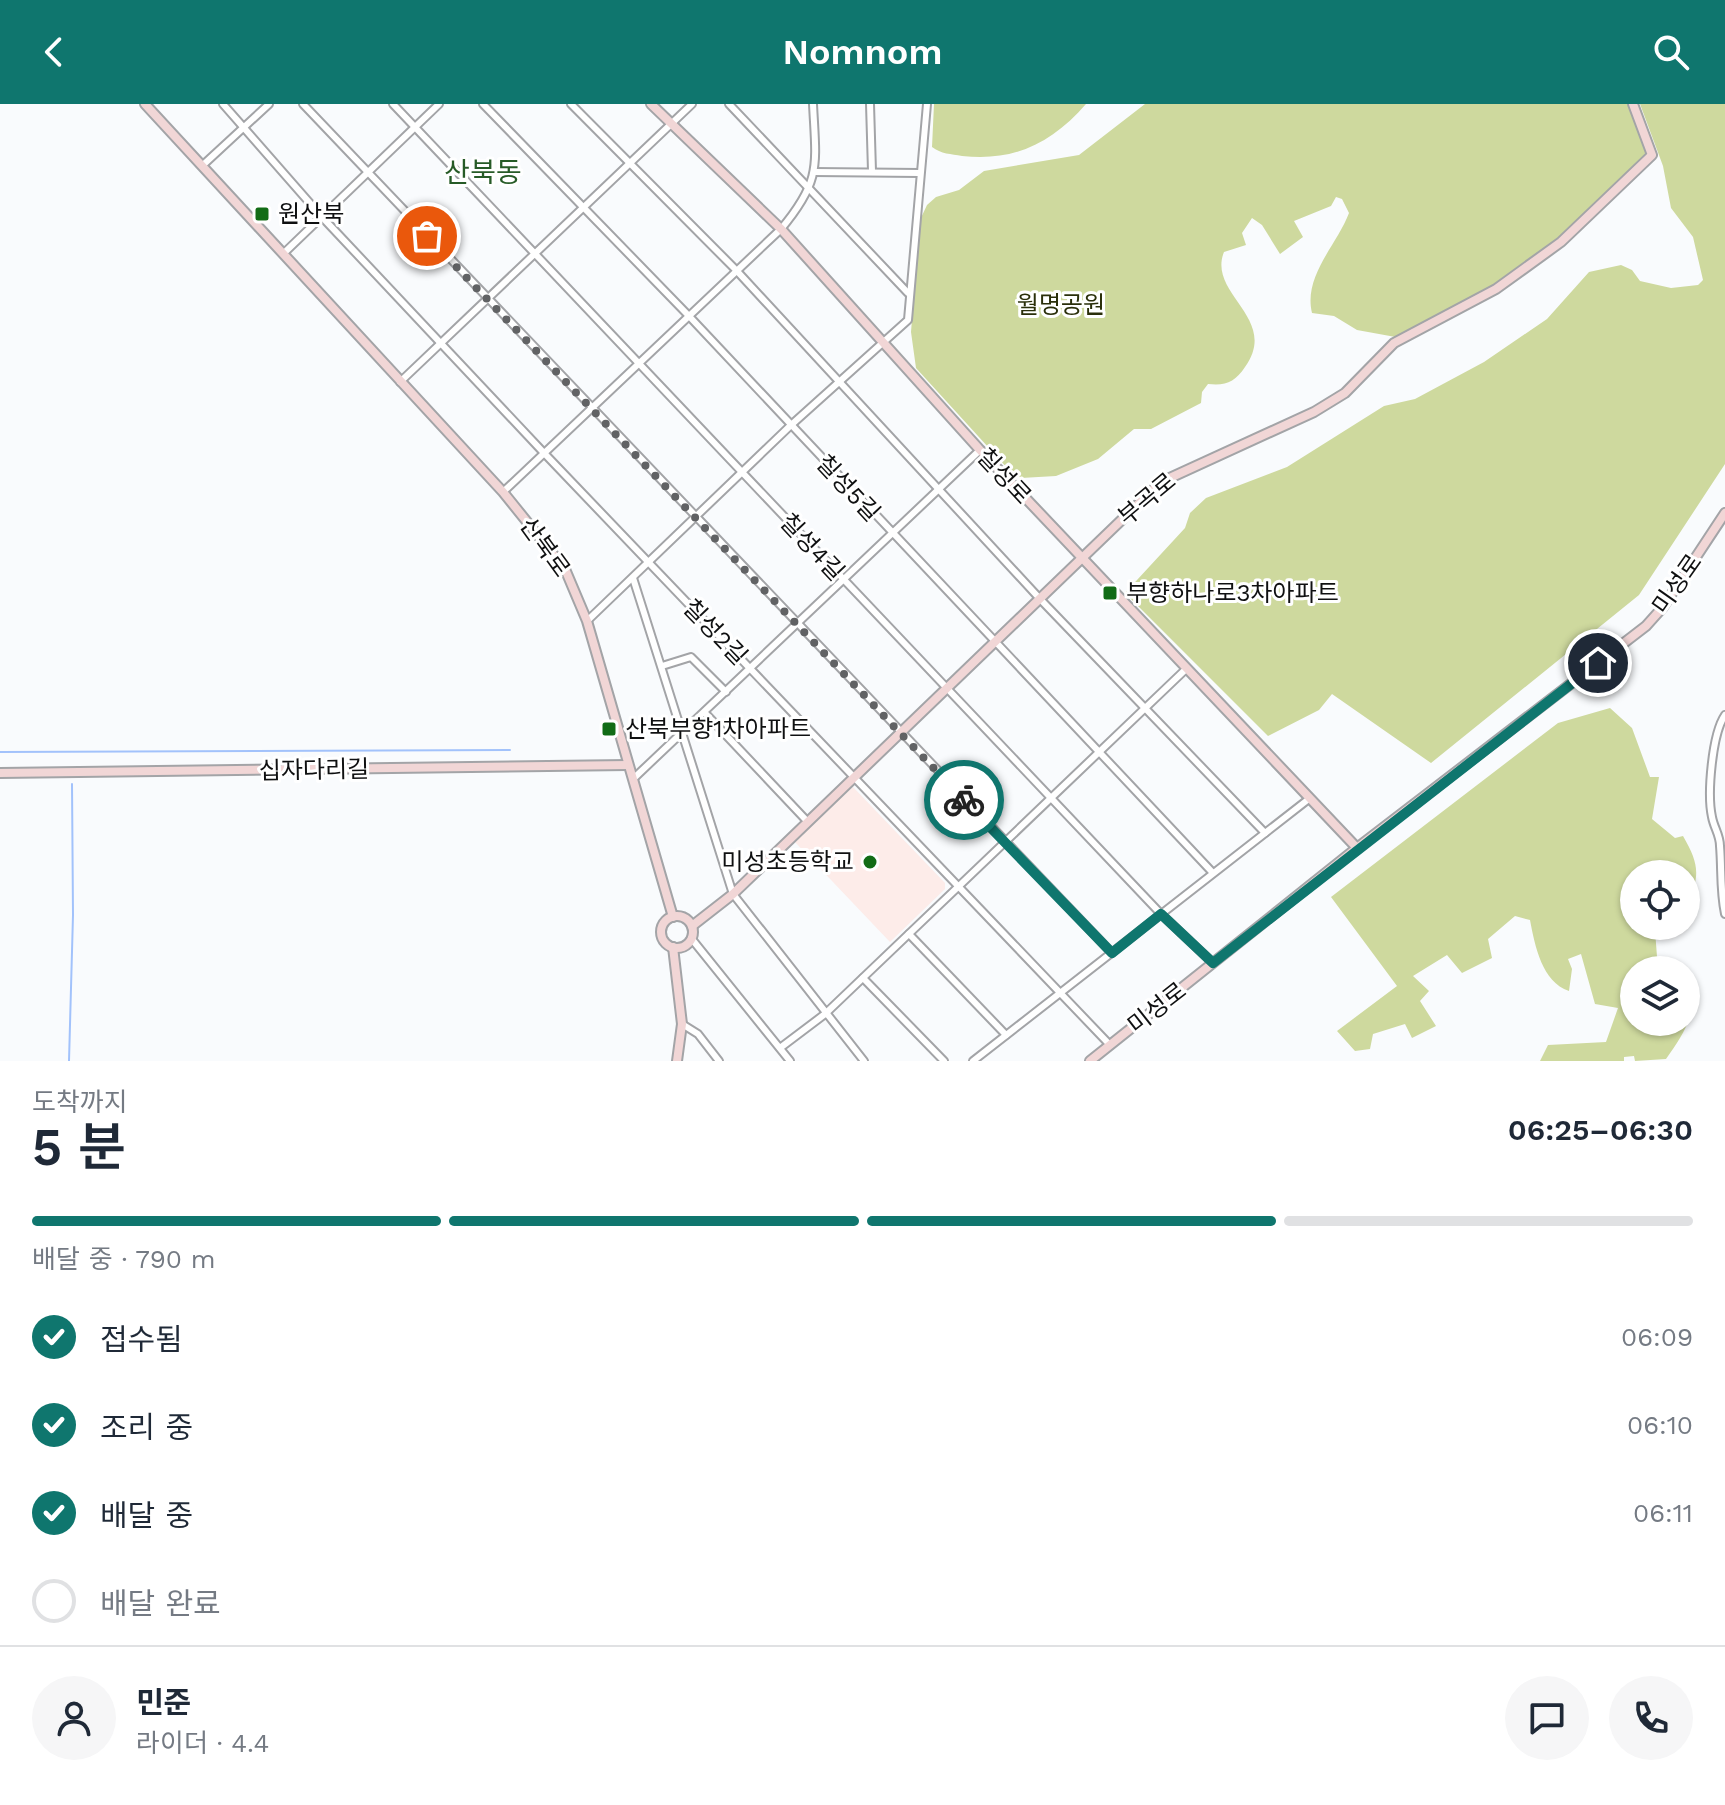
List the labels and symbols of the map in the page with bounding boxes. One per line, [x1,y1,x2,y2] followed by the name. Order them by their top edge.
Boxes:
[444,156,522,189] district label: 산북동
[278,200,344,228] place label: 원산북
[393,202,461,270] pin
[253,205,271,223] marker: 원산북
[1017,291,1105,319] park label: 월명공원
[971,442,1037,510] street label: 칠성로
[810,449,886,527] street label: 칠성5길
[1113,467,1181,531] street label: 부곡로
[774,508,850,586] street label: 칠성4길
[514,512,576,582] street label: 산북로
[1647,549,1707,619] street label: 미성로
[1126,579,1339,607] place label: 부향하나로3차아파트
[1101,584,1119,602] marker: 부향하나로3차아파트
[677,593,753,671] street label: 칠성2길
[1564,629,1632,697] pin
[625,715,811,743] place label: 산북부향1차아파트
[600,720,618,738] marker: 산북부향1차아파트
[259,755,369,785] street label: 십자다리길
[924,760,1004,840] courier
[722,848,854,876] place label: 미성초등학교
[861,853,879,871] marker: 미성초등학교
[1122,977,1192,1039] street label: 미성로

